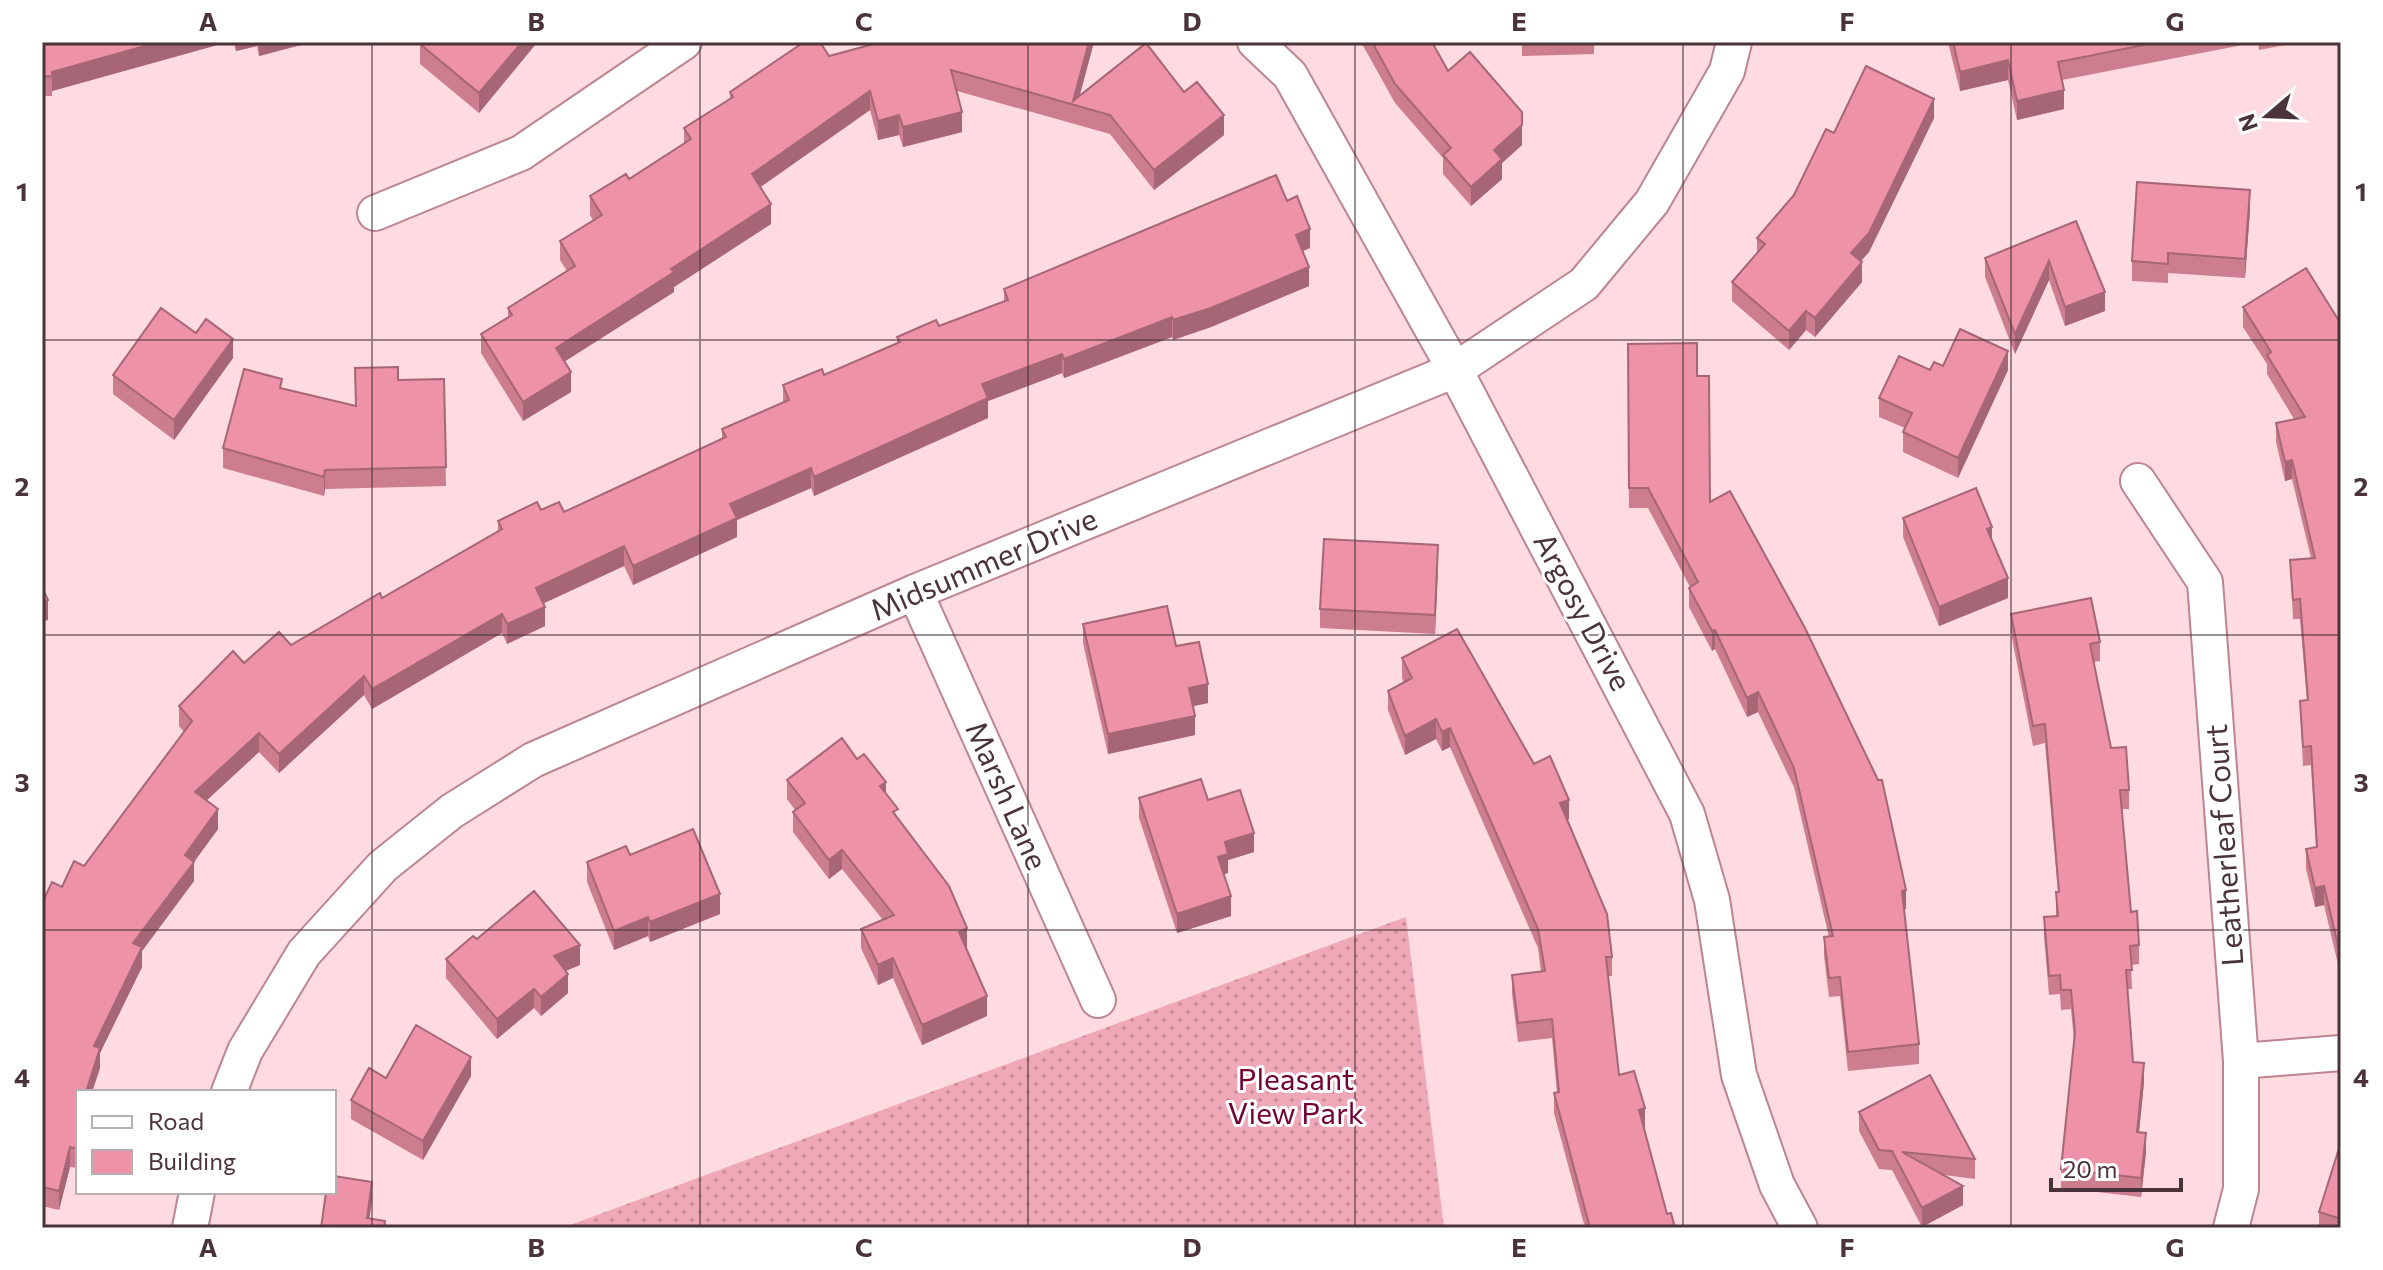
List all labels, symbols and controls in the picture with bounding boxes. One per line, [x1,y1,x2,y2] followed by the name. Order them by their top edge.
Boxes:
[199,5,218,36] text: A
[527,5,545,36] text: B
[855,5,873,36] text: C
[1182,5,1202,36] text: D
[1511,5,1527,36] text: E
[1839,5,1855,36] text: F
[2166,5,2184,36] text: G
[2227,76,2307,156] north arrow
[2232,110,2263,135] text: N
[16,175,28,206] text: 1
[2355,175,2367,206] text: 1
[15,470,29,501] text: 2
[2354,470,2368,501] text: 2
[864,498,1102,627] street label: Midsummer Drive
[1527,526,1641,696] street label: Argosy Drive
[959,715,1057,875] street label: Marsh Lane
[2196,723,2249,967] street label: Leatherleaf Court
[14,766,30,797] text: 3
[2353,766,2369,797] text: 3
[1228,1059,1364,1130] park label: Pleasant View Park
[14,1061,30,1092] text: 4
[2353,1061,2369,1092] text: 4
[76,1090,336,1194] legend
[148,1106,204,1135] text: Road
[2051,1142,2181,1192] scale bar
[148,1146,236,1175] text: Building
[2063,1154,2117,1183] text: 20 m
[199,1231,218,1262] text: A
[527,1231,545,1262] text: B
[855,1231,873,1262] text: C
[1182,1231,1202,1262] text: D
[1511,1231,1527,1262] text: E
[1839,1231,1855,1262] text: F
[2166,1231,2184,1262] text: G

